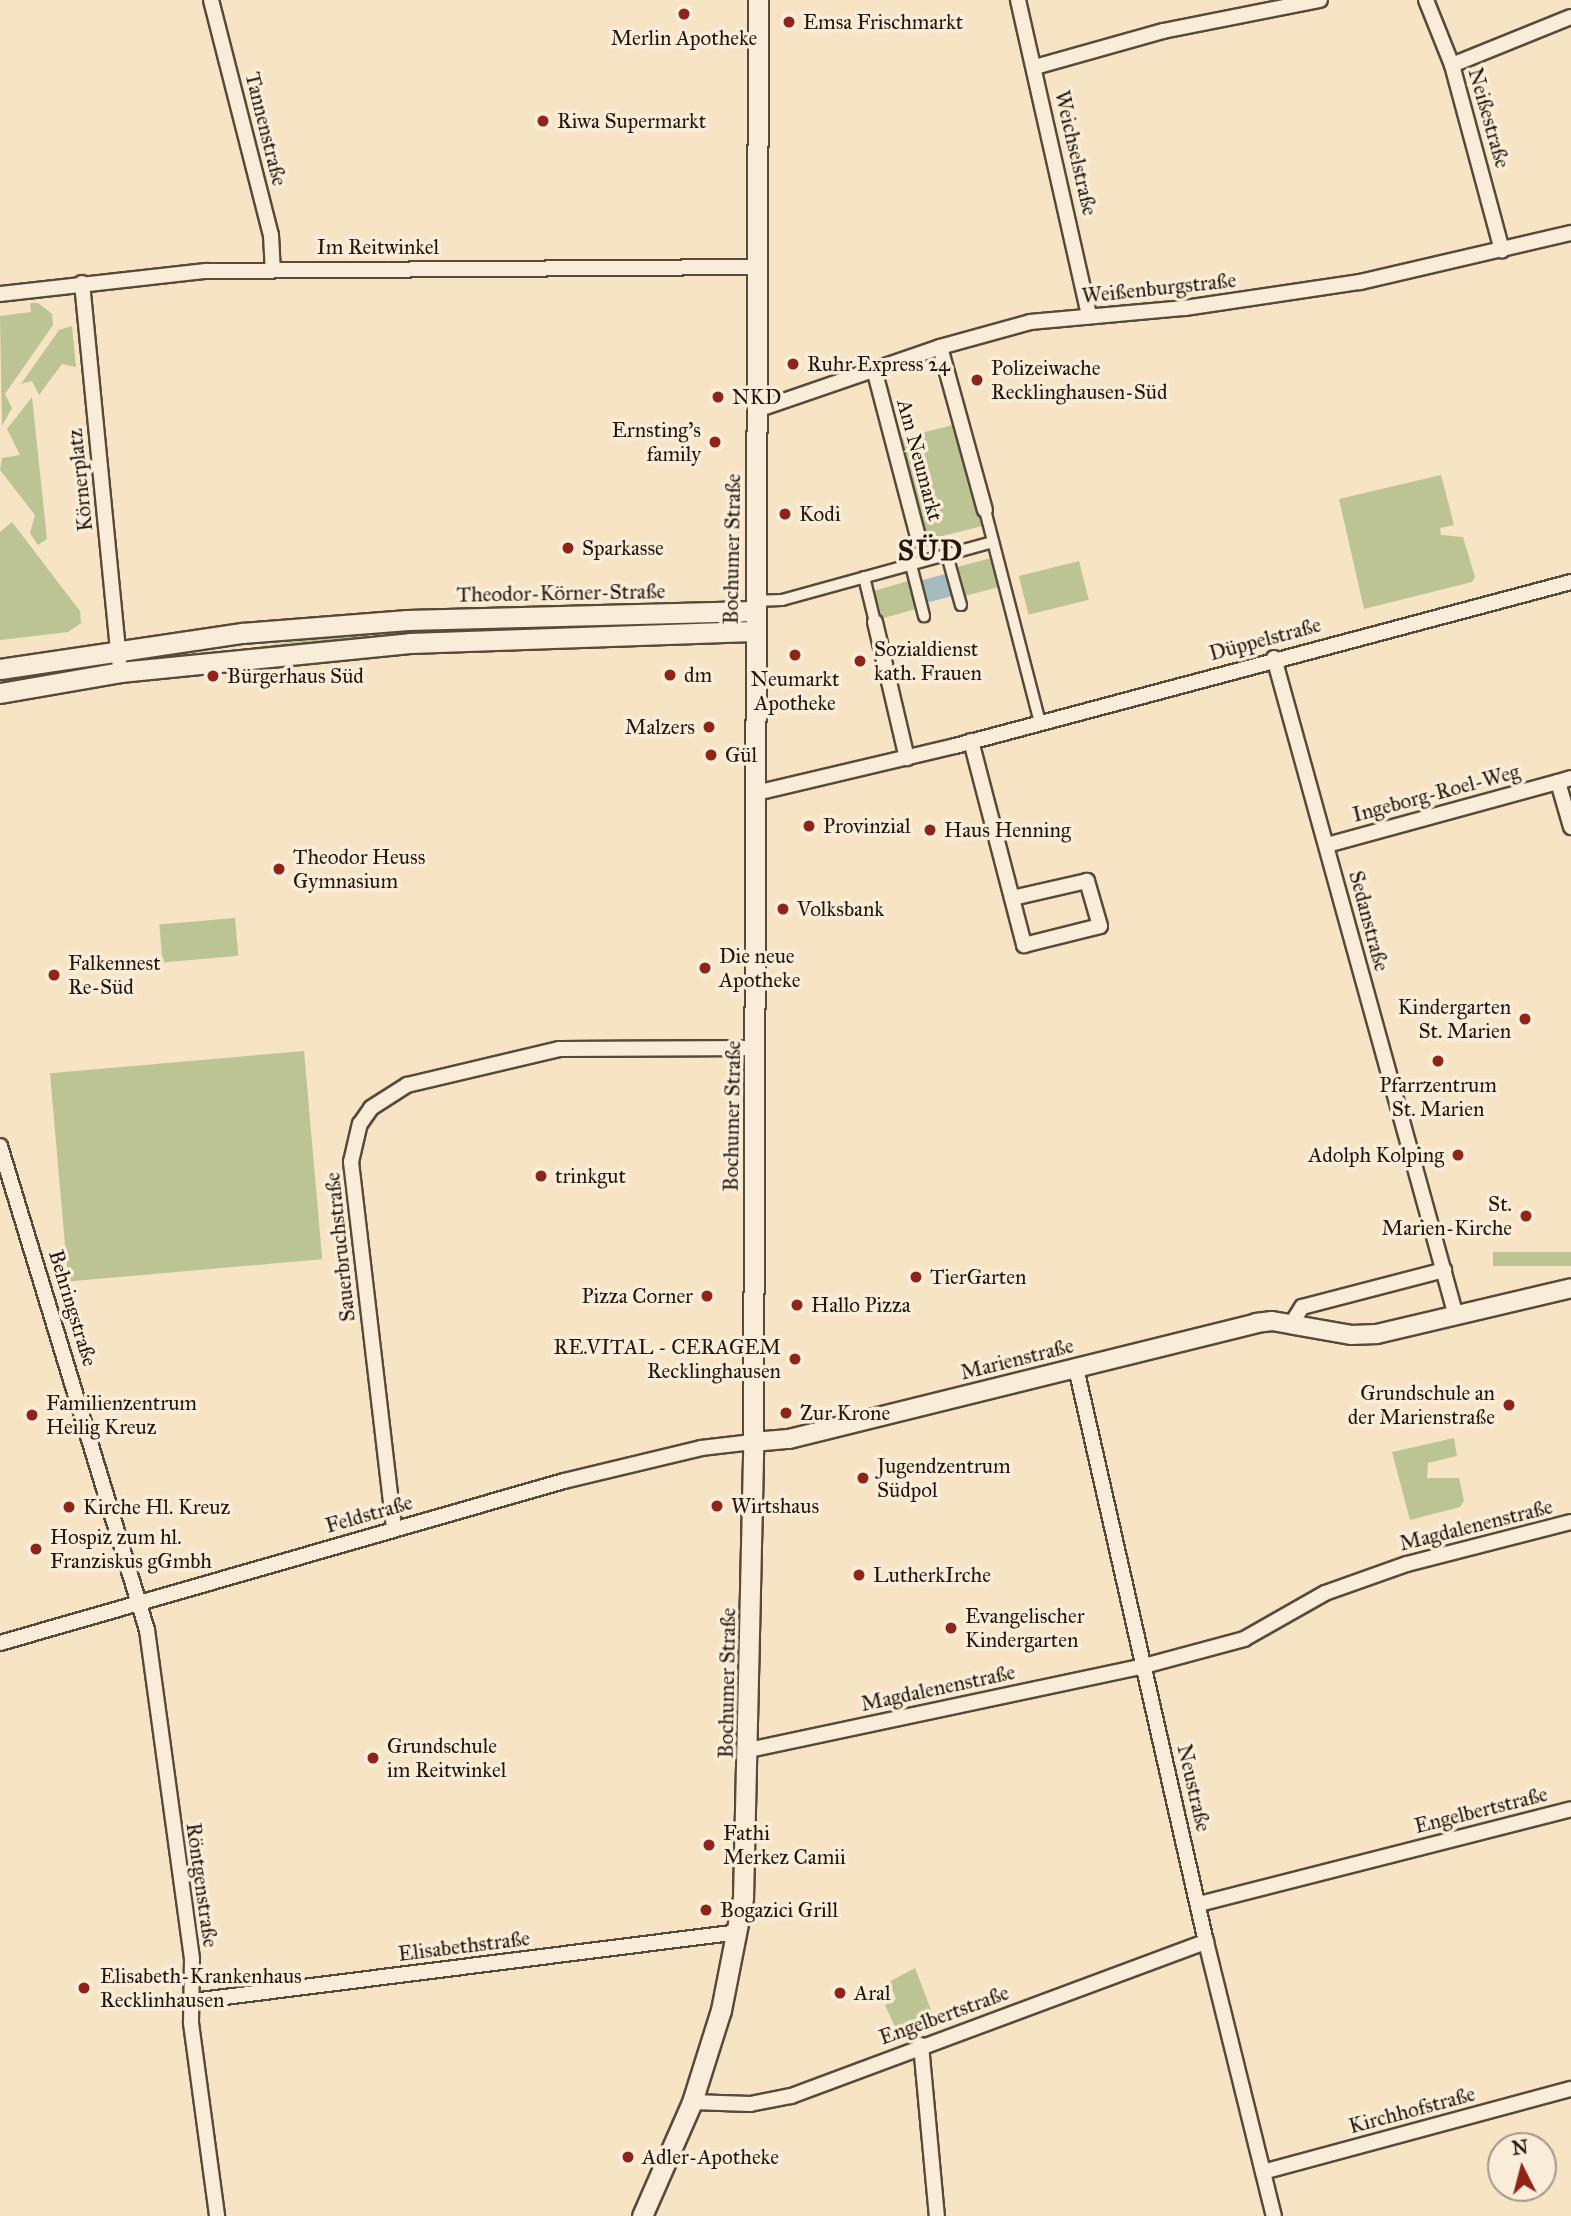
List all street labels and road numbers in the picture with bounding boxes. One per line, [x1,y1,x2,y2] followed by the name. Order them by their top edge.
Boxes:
[1463,65,1515,171] street label: Neißestraße
[240,70,292,188] street label: Tannenstraße
[1049,88,1103,218] street label: Weichselstraße
[317,234,439,260] street label: Im Reitwinkel
[1081,267,1237,309] street label: Weißenburgstraße
[892,396,948,524] street label: Am Neumarkt
[62,427,98,533] street label: Körnerplatz
[718,473,746,625] street label: Bochumer Straße
[456,579,666,607] street label: Theodor-Körner-Straße
[1206,612,1324,666] street label: Düppelstraße
[1350,759,1522,827] street label: Ingeborg-Roel-Weg
[1343,868,1395,974] street label: Sedanstraße
[718,1040,746,1192] street label: Bochumer Straße
[320,1171,360,1323] street label: Sauerbruchstraße
[43,1247,103,1369] street label: Behringstraße
[958,1333,1076,1385] street label: Marienstraße
[322,1490,416,1538] street label: Feldstraße
[1397,1494,1555,1556] street label: Magdalenenstraße
[713,1607,741,1759] street label: Bochumer Straße
[859,1659,1017,1717] street label: Magdalenenstraße
[1172,1742,1216,1834] street label: Neustraße
[1412,1781,1550,1839] street label: Engelbertstraße
[181,1821,223,1949] street label: Röntgenstraße
[397,1925,531,1967] street label: Elisabethstraße
[876,1980,1012,2050] street label: Engelbertstraße
[1346,2081,1478,2139] street label: Kirchhofstraße

